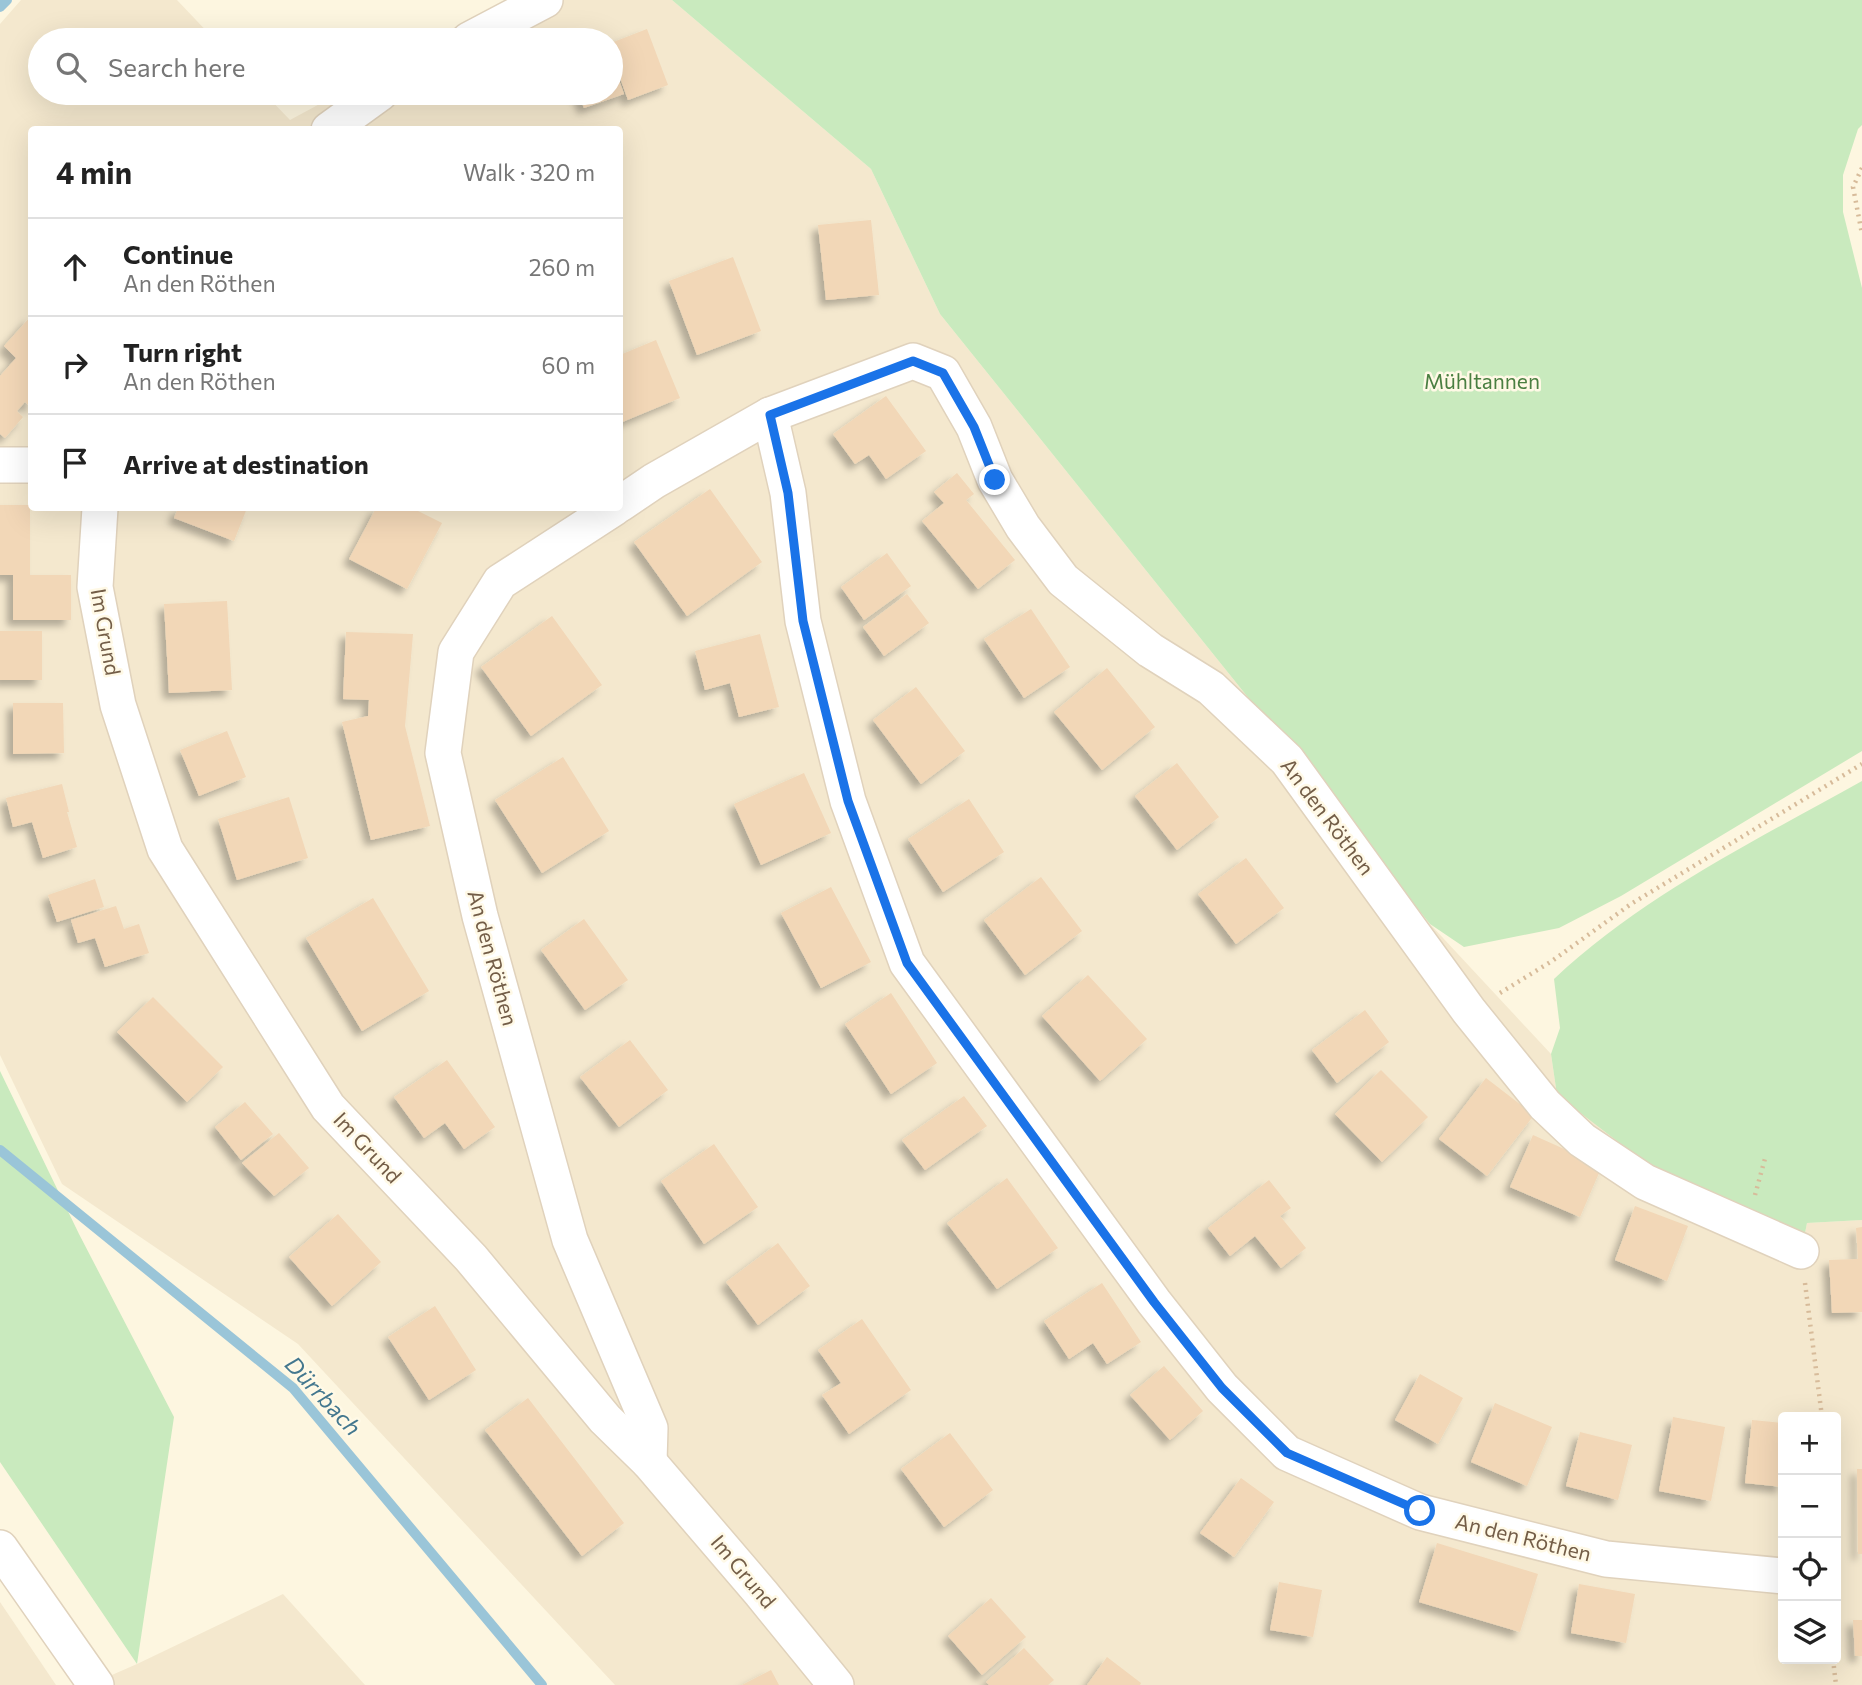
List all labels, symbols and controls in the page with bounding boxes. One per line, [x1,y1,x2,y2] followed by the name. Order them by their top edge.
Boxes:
[28,28,623,105] search box
[52,48,90,86] icon: search
[108,51,246,82] text: Search here
[56,153,132,190] text: 4 min
[463,158,595,186] text: Walk · 320 m
[123,238,233,269] text: Continue
[56,248,94,286] icon: ahead
[529,253,595,281] text: 260 m
[123,269,276,297] text: An den Röthen
[123,336,242,367] text: Turn right
[56,346,94,384] icon: right
[542,351,595,379] text: 60 m
[123,367,276,395] text: An den Röthen
[1424,368,1540,393] park label: Mühltannen
[56,444,94,482] icon: arrive
[123,448,369,479] text: Arrive at destination
[979,464,1010,495] route end
[87,586,126,677] street label: Im Grund
[1276,753,1380,879] street label: An den Röthen
[463,887,524,1028] street label: An den Röthen
[329,1106,407,1188] street label: Im Grund
[280,1350,368,1441] water label: Dürrbach
[1778,1412,1841,1664] map controls
[1778,1412,1841,1475] button: +
[1778,1475,1841,1538] button: −
[1404,1495,1435,1526] route start
[1453,1508,1594,1566] street label: An den Röthen
[706,1529,782,1613] street label: Im Grund
[1778,1538,1841,1601] button: locate
[1778,1601,1841,1664] button: layers

